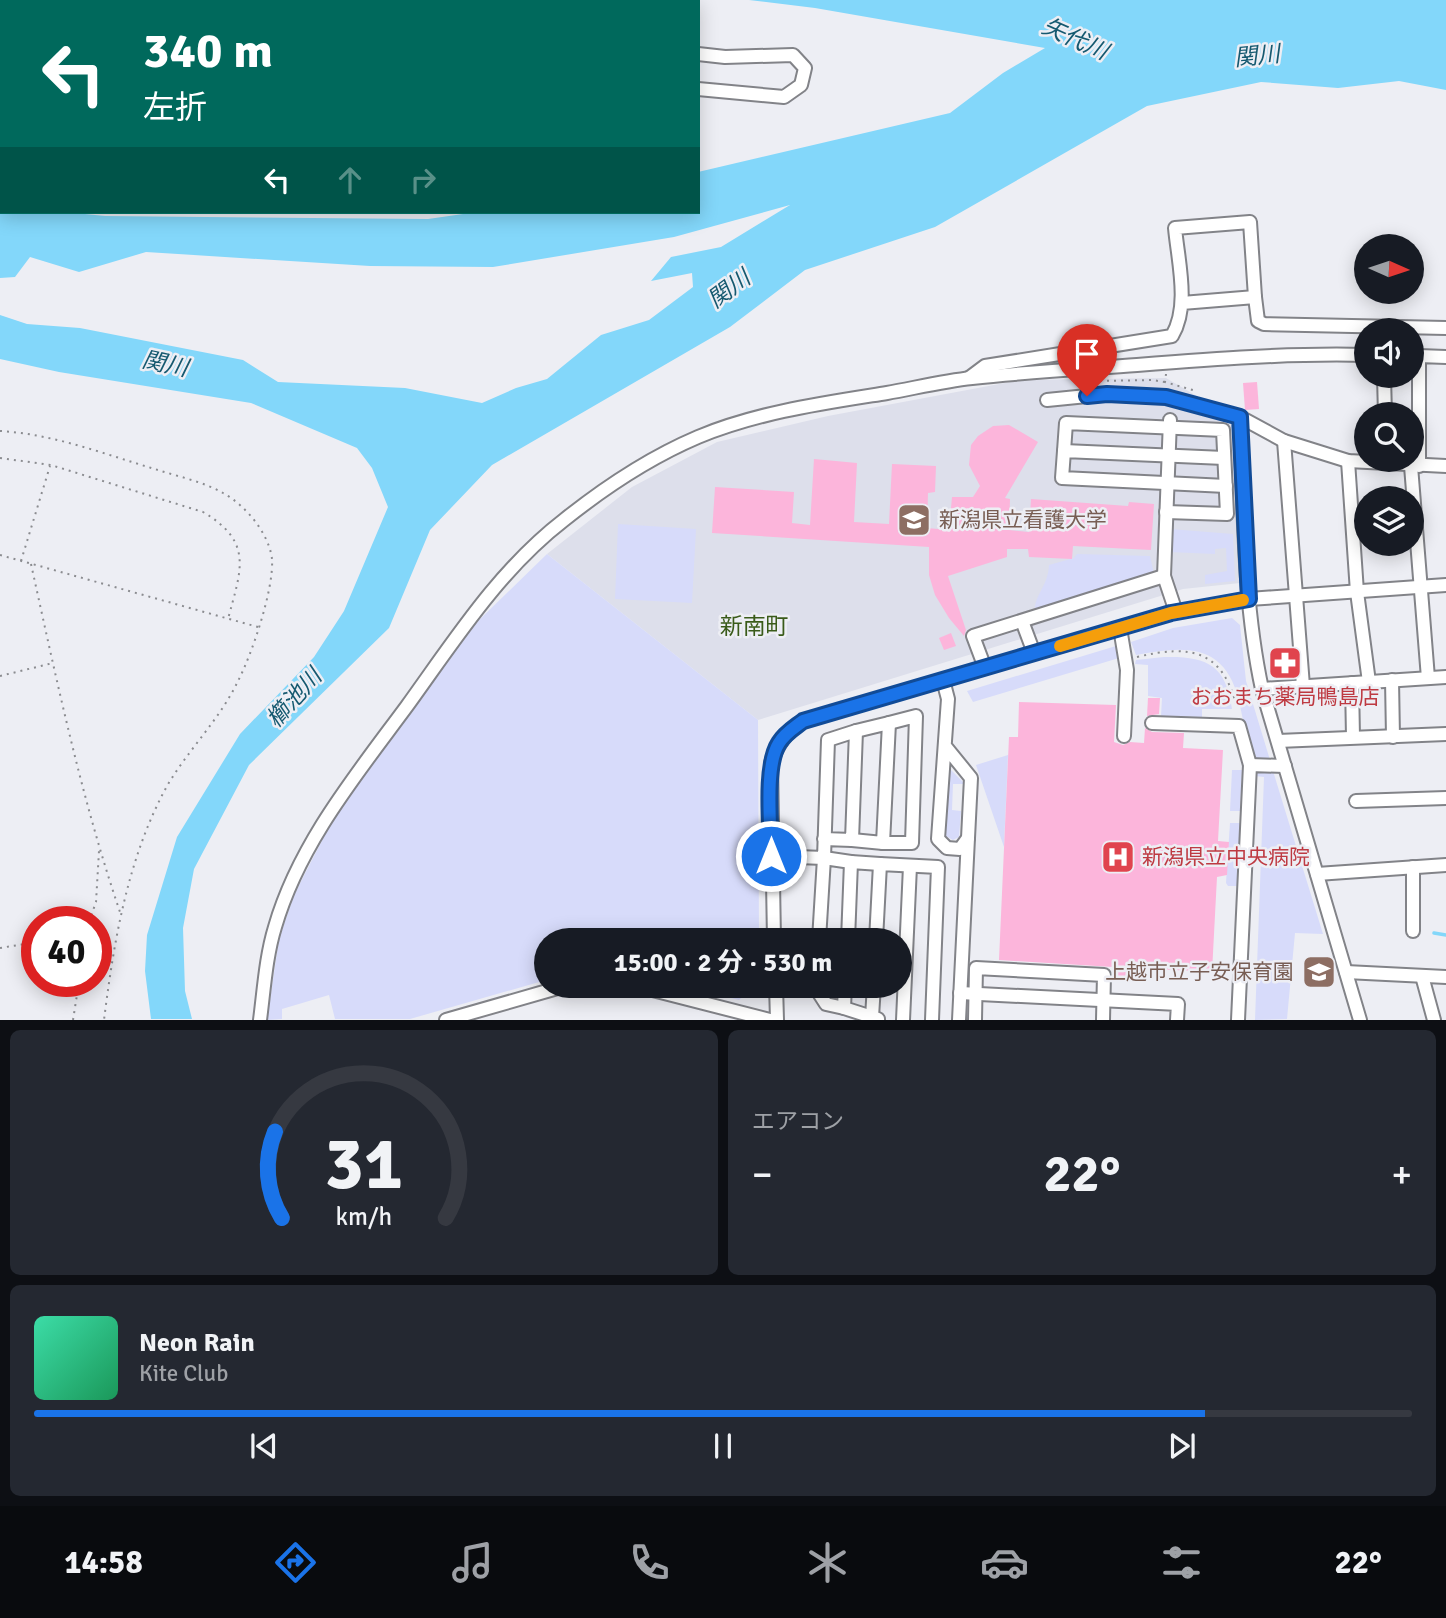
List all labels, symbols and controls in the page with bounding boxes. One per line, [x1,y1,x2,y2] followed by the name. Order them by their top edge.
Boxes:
[1038,12,1115,67] water label: 矢代川
[143,21,273,81] text: 340 m
[28,28,119,119] icon: left
[1233,39,1284,73] water label: 関川
[143,88,207,127] text: 左折
[258,161,296,199] icon: left
[331,161,369,199] icon: ahead
[404,161,442,199] icon: right
[1354,234,1424,304] north arrow
[1354,234,1424,556] map controls
[702,262,758,314] water label: 関川
[1354,318,1424,388] button: sound
[1057,324,1117,396] pin
[1068,335,1106,373] icon: arrive
[139,345,193,384] water label: 関川
[1354,402,1424,472] button: search
[1354,486,1424,556] button: layers
[895,501,933,539] school or university icon: 新潟県立看護大学
[939,507,1107,533] place label: 新潟県立看護大学
[720,612,789,641] district label: 新南町
[1266,644,1304,682] pharmacy icon: おおまち薬局鴨島店
[260,660,330,733] water label: 櫛池川
[1191,684,1380,710] place label: おおまち薬局鴨島店
[734,819,808,893] position arrow
[1099,838,1137,876] hospital icon: 新潟県立中央病院
[1142,844,1310,870] place label: 新潟県立中央病院
[21,906,112,997] speed limit sign: 40
[614,947,832,979] text: 15:00 · 2 分 · 530 m
[1300,953,1338,991] school or university icon: 上越市立子安保育園
[1105,959,1294,985] place label: 上越市立子安保育園
[752,1107,844,1136] text: エアコン
[325,1121,403,1210] text: 31
[1044,1142,1120,1206] text: 22°
[752,1151,773,1198] text: −
[1391,1151,1412,1198] text: +
[336,1201,392,1232] text: km/h
[139,1327,255,1359] text: Neon Rain
[139,1359,228,1388] text: Kite Club
[245,1427,283,1465] icon: previous
[704,1427,742,1465] icon: pause
[1163,1427,1201,1465] icon: next
[271,1538,320,1587] icon: directions
[448,1538,497,1587] icon: music
[625,1538,674,1587] icon: phone
[803,1538,852,1587] icon: climate
[980,1538,1029,1587] icon: car
[1157,1538,1206,1587] icon: filters
[64,1543,143,1582] text: 14:58
[1334,1543,1382,1582] text: 22°

